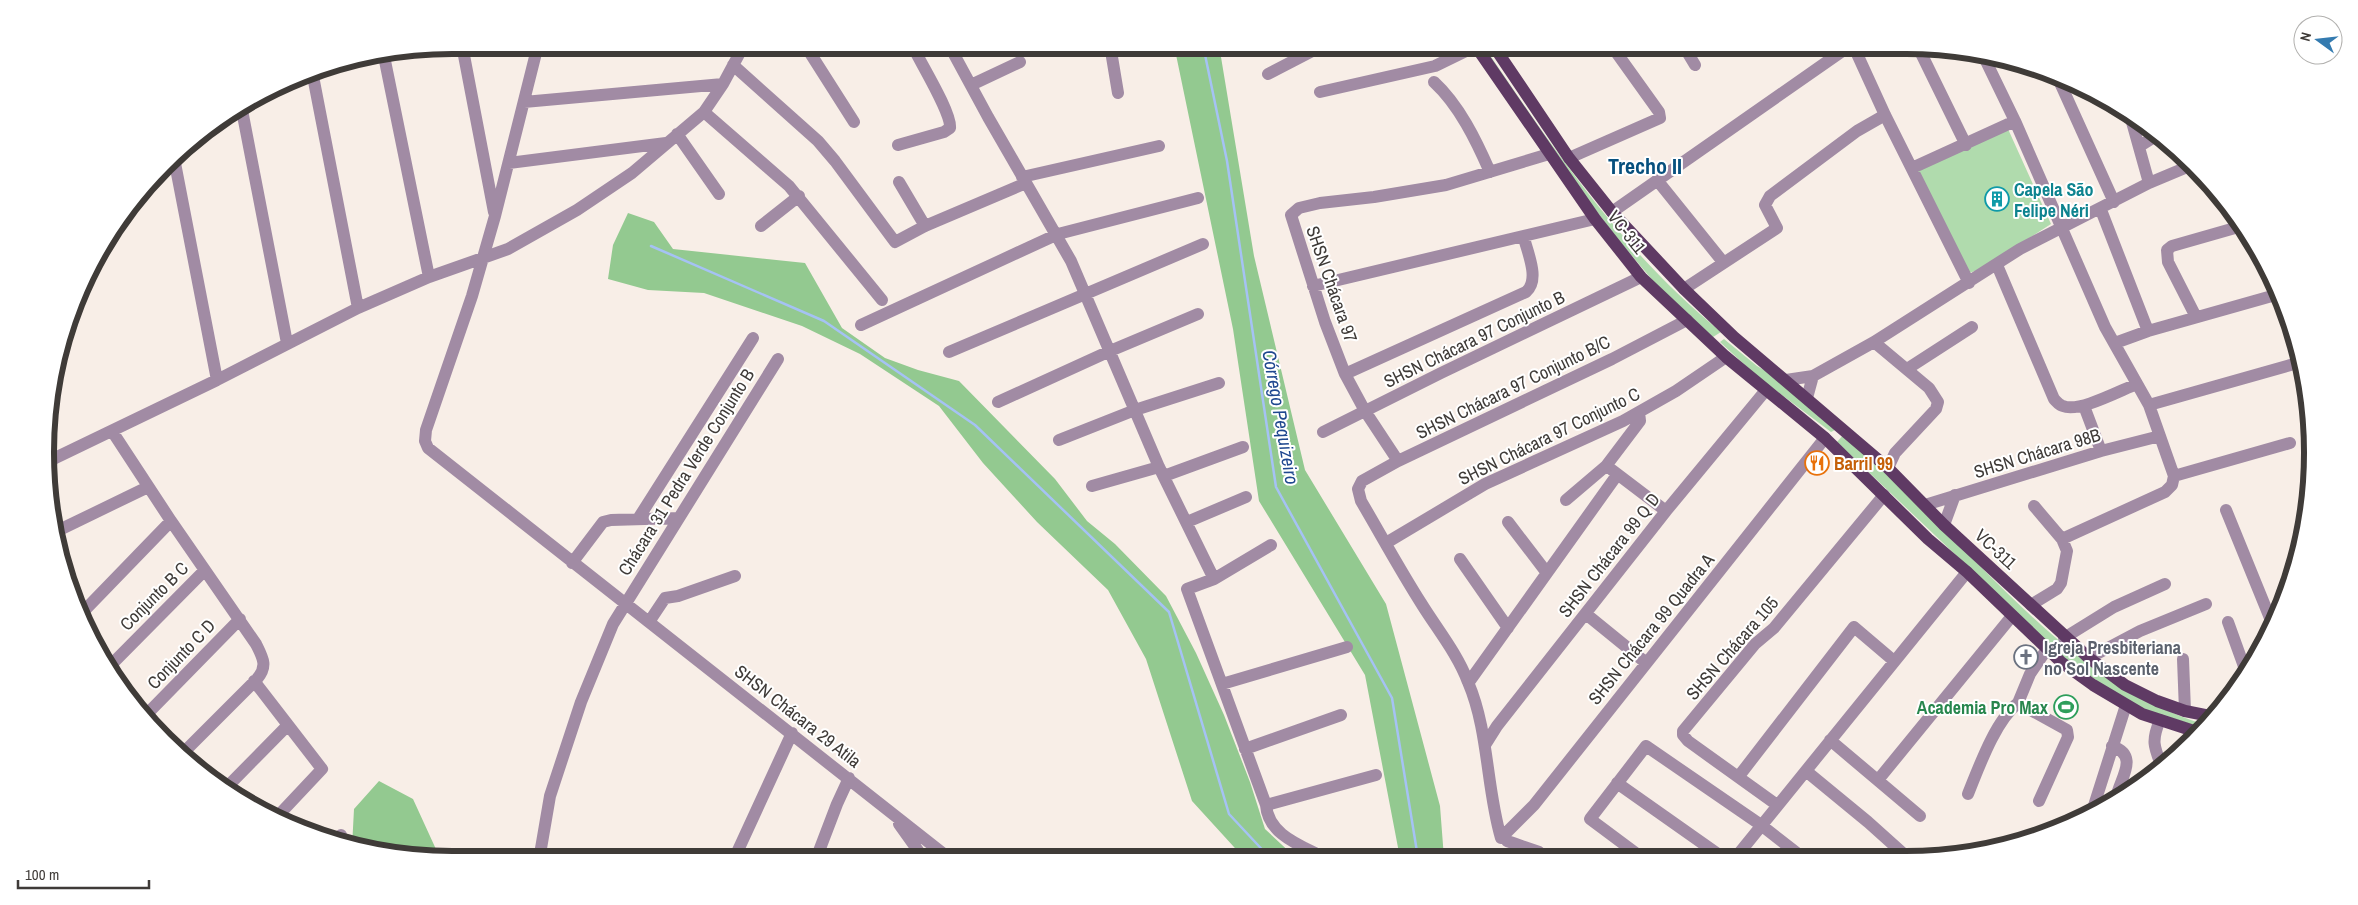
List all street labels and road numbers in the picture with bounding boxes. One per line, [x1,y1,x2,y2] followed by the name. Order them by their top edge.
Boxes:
[1602,205,1652,260] street label: VC-311
[1300,223,1364,345] street label: SHSN Chácara 97
[1379,284,1569,394] street label: SHSN Chácara 97 Conjunto B
[1412,329,1614,445] street label: SHSN Chácara 97 Conjunto B/C
[612,364,760,580] street label: Chácara 31 Pedra Verde Conjunto B
[1454,381,1644,491] street label: SHSN Chácara 97 Conjunto C
[1971,422,2104,484] street label: SHSN Chácara 98B
[1552,488,1666,622] street label: SHSN Chácara 99 Q D
[1970,523,2023,575] street label: VC-311
[1582,548,1720,710] street label: SHSN Chácara 99 Quadra A
[114,556,194,636] street label: Conjunto B C
[1680,591,1784,705] street label: SHSN Chácara 105
[141,613,221,695] street label: Conjunto C D
[730,659,866,773] street label: SHSN Chácara 29 Atila

